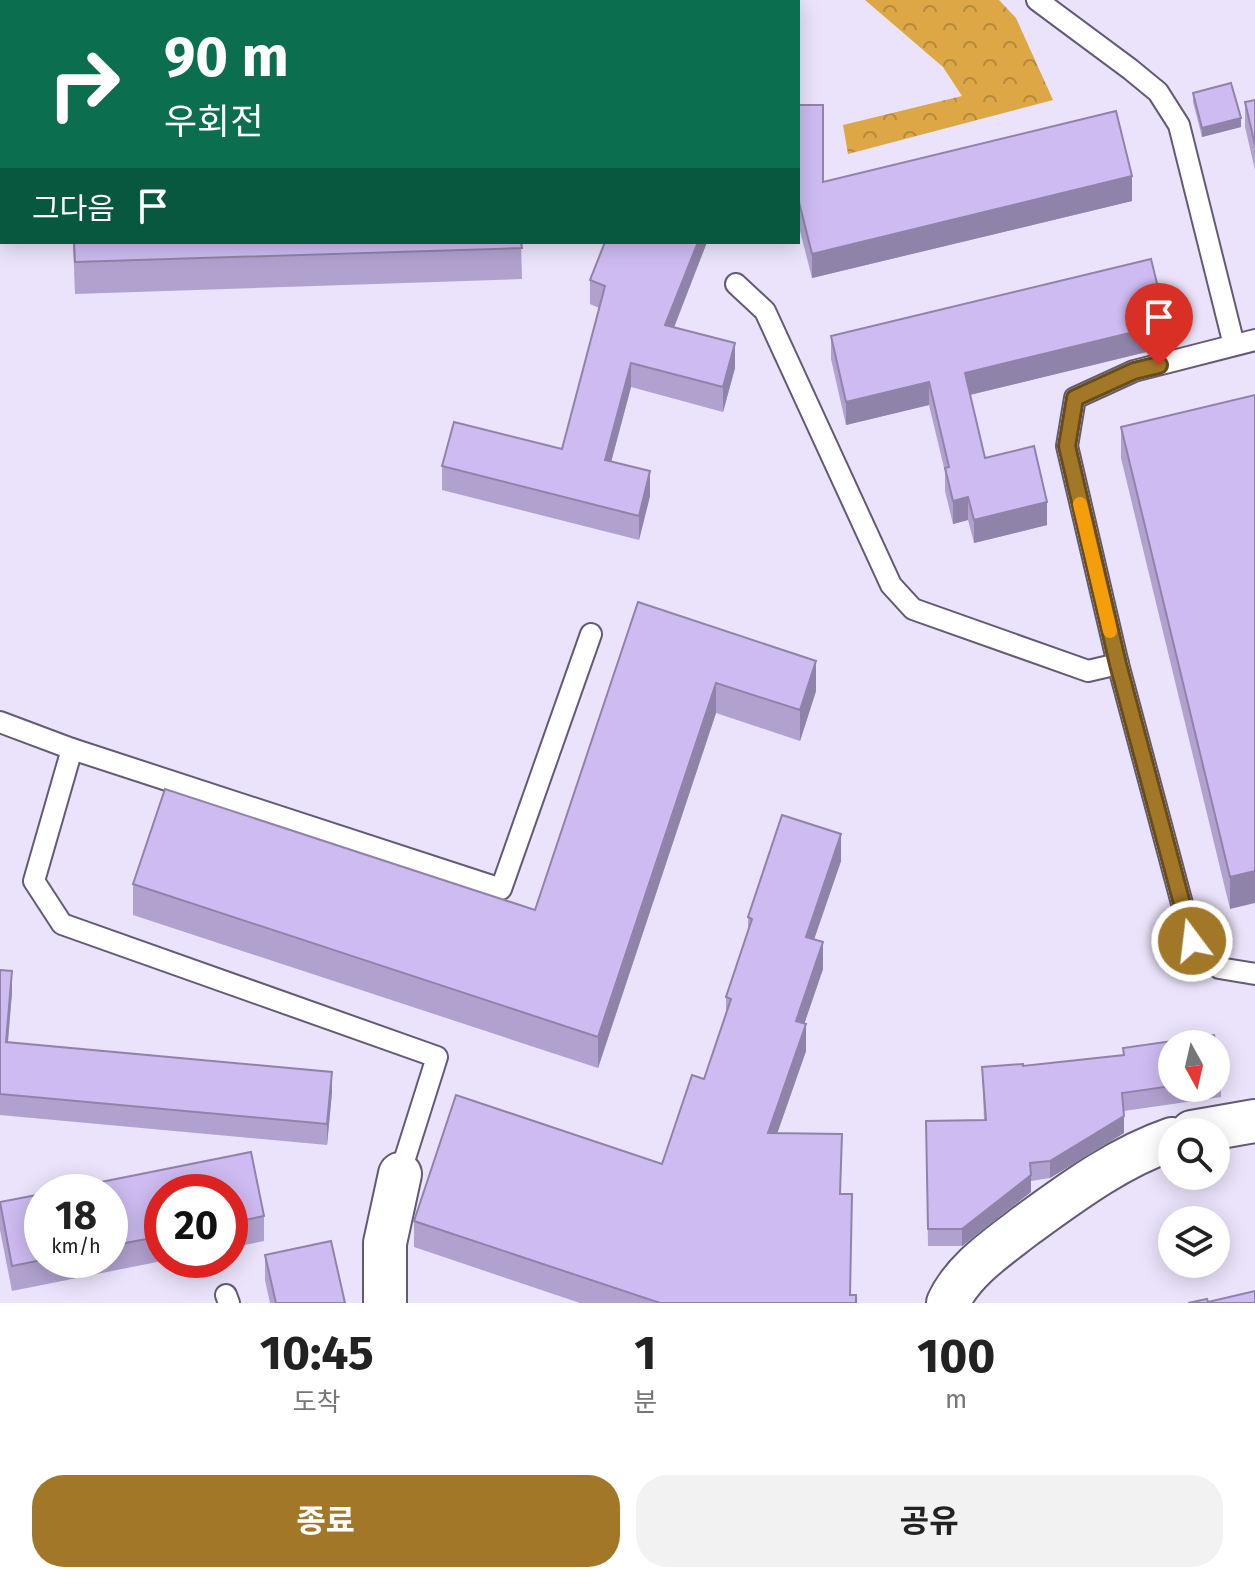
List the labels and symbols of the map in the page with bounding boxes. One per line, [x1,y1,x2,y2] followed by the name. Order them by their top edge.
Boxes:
[1125,283,1193,365] pin
[1150,899,1234,983] position arrow
[1158,1030,1230,1102] north arrow
[144,1174,248,1278] speed limit sign: 20

